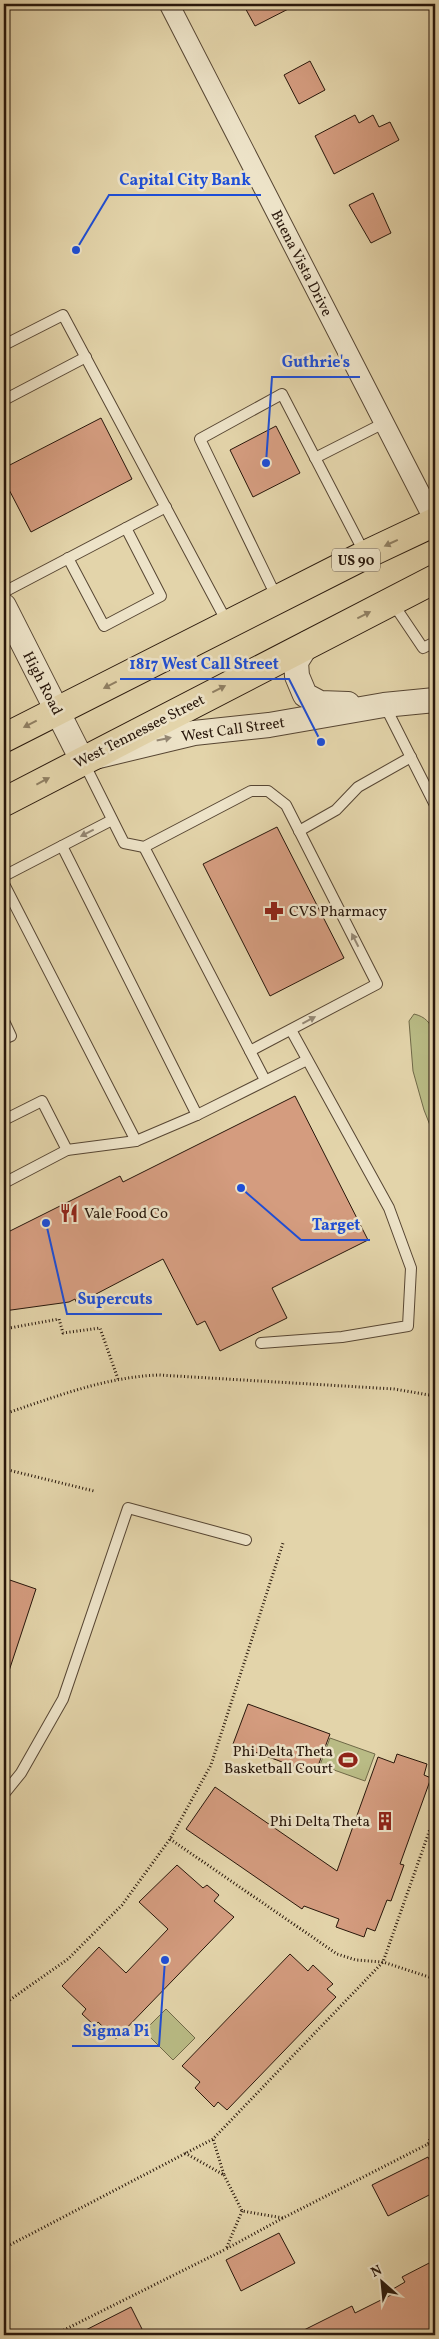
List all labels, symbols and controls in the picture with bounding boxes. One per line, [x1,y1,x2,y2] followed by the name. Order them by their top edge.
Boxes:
[109,164,261,195] callout: Capital City Bank
[119,170,251,192] text: Capital City Bank
[265,207,337,320] street label: Buena Vista Drive
[272,346,360,377] callout: Guthrie's
[282,352,350,374] text: Guthrie's
[384,539,398,547] one-way arrow
[332,548,380,572] road number: US 90
[356,611,371,619] one-way arrow
[17,648,67,719] street label: High Road
[120,648,289,679] callout: 1817 West Call Street
[129,654,279,676] text: 1817 West Call Street
[102,680,117,689] one-way arrow
[212,685,226,693] one-way arrow
[71,690,209,774] street label: West Tennessee Street
[180,713,286,748] street label: West Call Street
[23,720,38,728] one-way arrow
[156,735,171,743] one-way arrow
[36,777,50,785] one-way arrow
[80,829,94,837] one-way arrow
[263,900,285,922] pharmacy icon: CVS Pharmacy
[289,902,387,923] place label: CVS Pharmacy
[351,933,359,947] one-way arrow
[302,1016,316,1024] one-way arrow
[58,1202,80,1224] restaurant icon: Vale Food Co
[84,1204,168,1225] place label: Vale Food Co
[301,1209,370,1240] callout: Target
[312,1215,360,1237] text: Target
[67,1283,162,1314] callout: Supercuts
[77,1289,153,1311] text: Supercuts
[224,1742,333,1780] place label: Phi Delta Theta Basketball Court
[337,1749,359,1771] sports icon: Phi Delta Theta Basketball Court
[374,1810,396,1832] building icon: Phi Delta Theta
[270,1812,370,1833] place label: Phi Delta Theta
[72,2015,159,2046] callout: Sigma Pi
[83,2021,150,2043] text: Sigma Pi
[356,2256,406,2306] north arrow
[368,2261,386,2283] text: N

